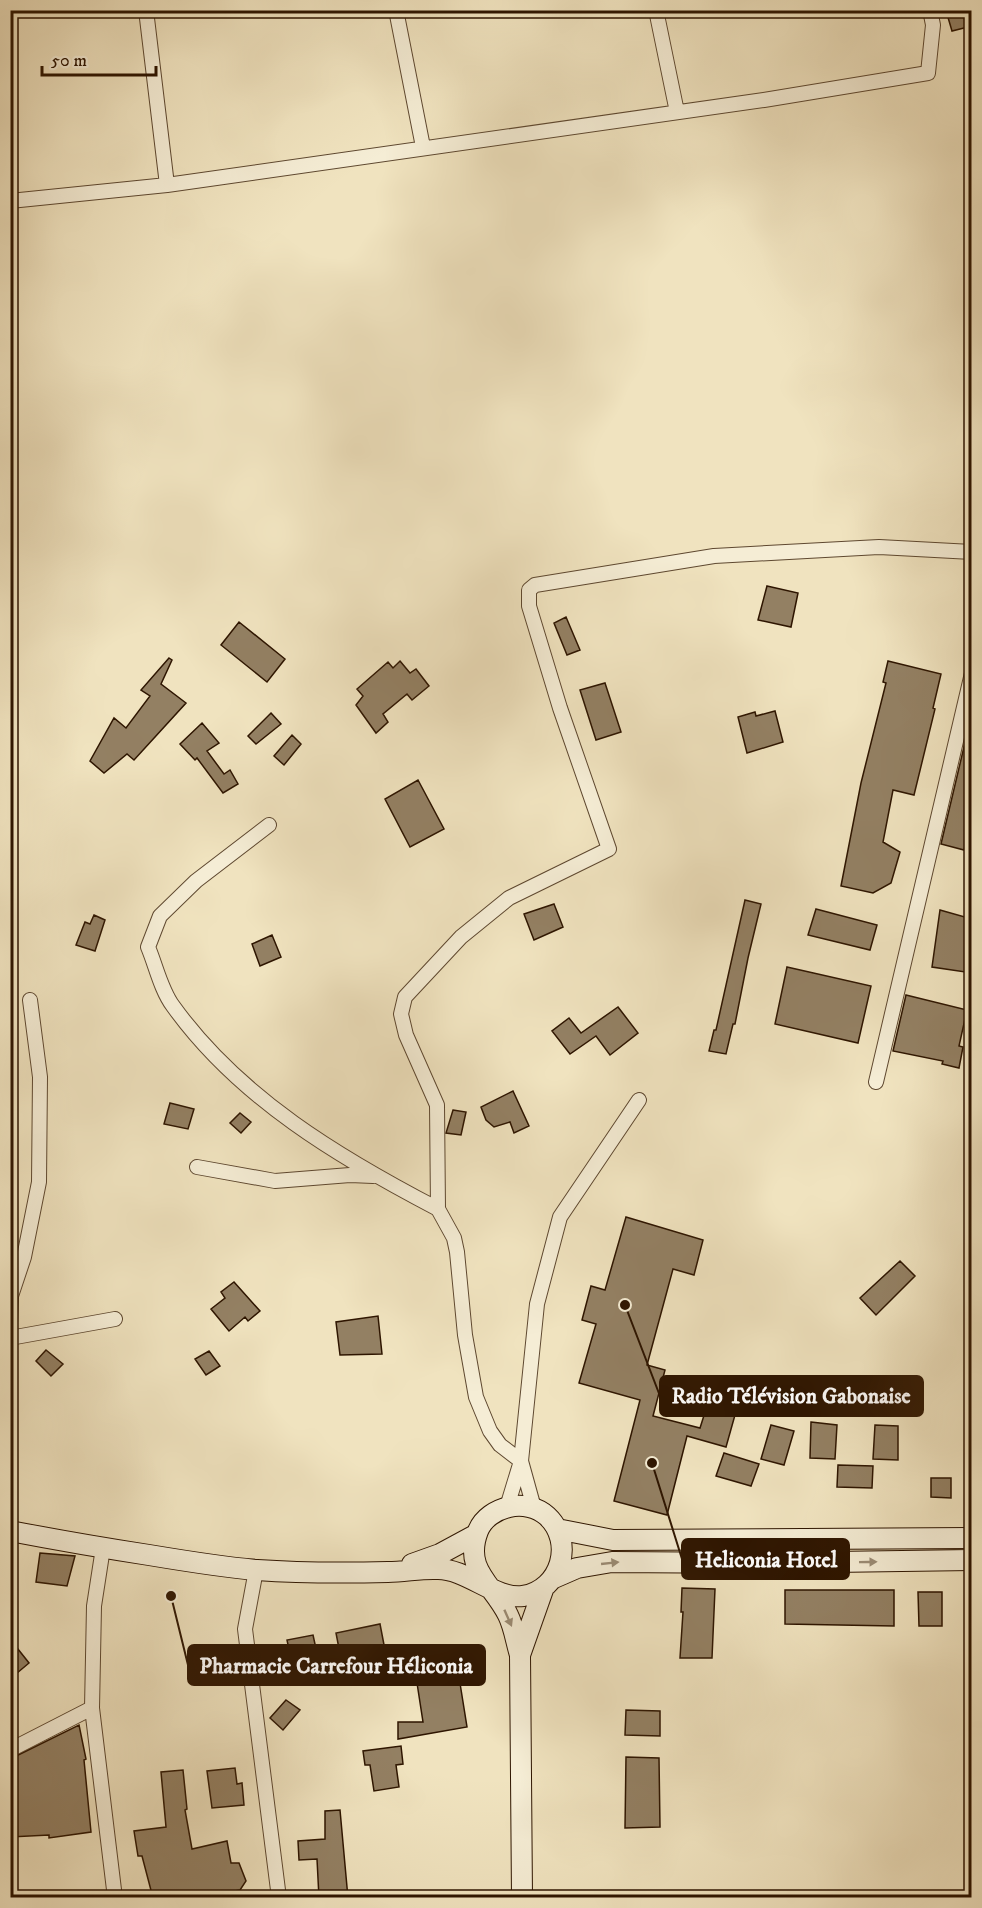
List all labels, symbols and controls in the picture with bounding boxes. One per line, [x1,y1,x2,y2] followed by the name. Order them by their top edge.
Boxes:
[42,39,156,77] scale bar
[51,50,87,72] text: 50 m
[660,1376,923,1416] callout: Radio Télévision Gabonaise
[671,1383,911,1410] text: Radio Télévision Gabonaise
[682,1539,849,1579] callout: Heliconia Hotel
[695,1547,838,1574] text: Heliconia Hotel
[858,1557,877,1567] one-way arrow
[600,1558,619,1568] one-way arrow
[503,1610,513,1628] one-way arrow
[188,1645,485,1685] callout: Pharmacie Carrefour Héliconia
[199,1653,473,1680] text: Pharmacie Carrefour Héliconia

